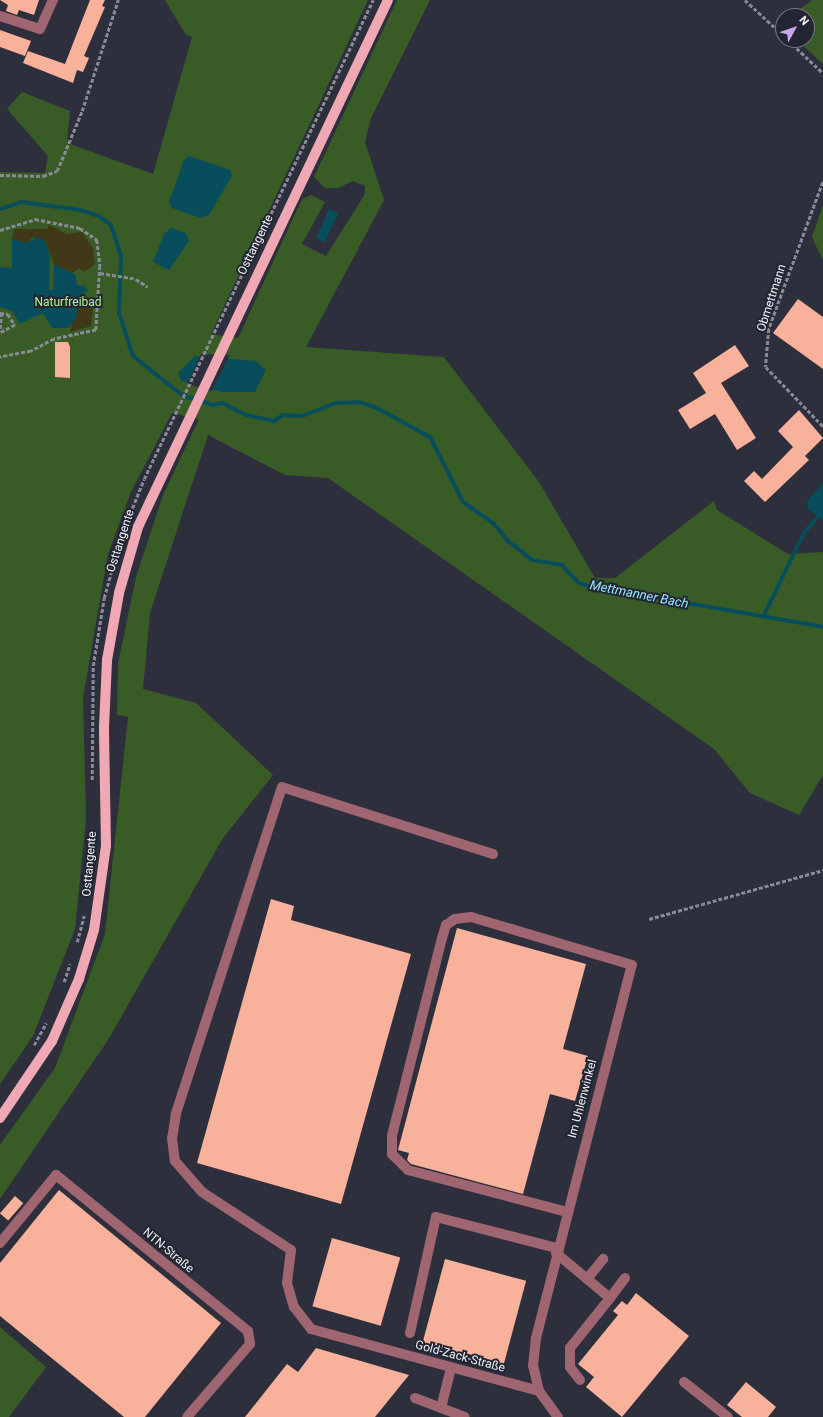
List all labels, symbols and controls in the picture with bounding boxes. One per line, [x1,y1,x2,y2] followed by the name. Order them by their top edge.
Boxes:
[775,8,815,48] north arrow
[796,13,811,28] text: N
[235,212,277,278] street label: Osttangente
[754,262,790,334] street label: Obmettmann
[34,296,102,310] park label: Naturfreibad
[104,508,138,574] street label: Osttangente
[588,578,690,612] water label: Mettmanner Bach
[80,831,100,897] street label: Osttangente
[566,1058,600,1140] street label: Im Uhlenwinkel
[139,1225,197,1277] street label: NTN-Straße
[414,1338,506,1376] street label: Gold-Zack-Straße

